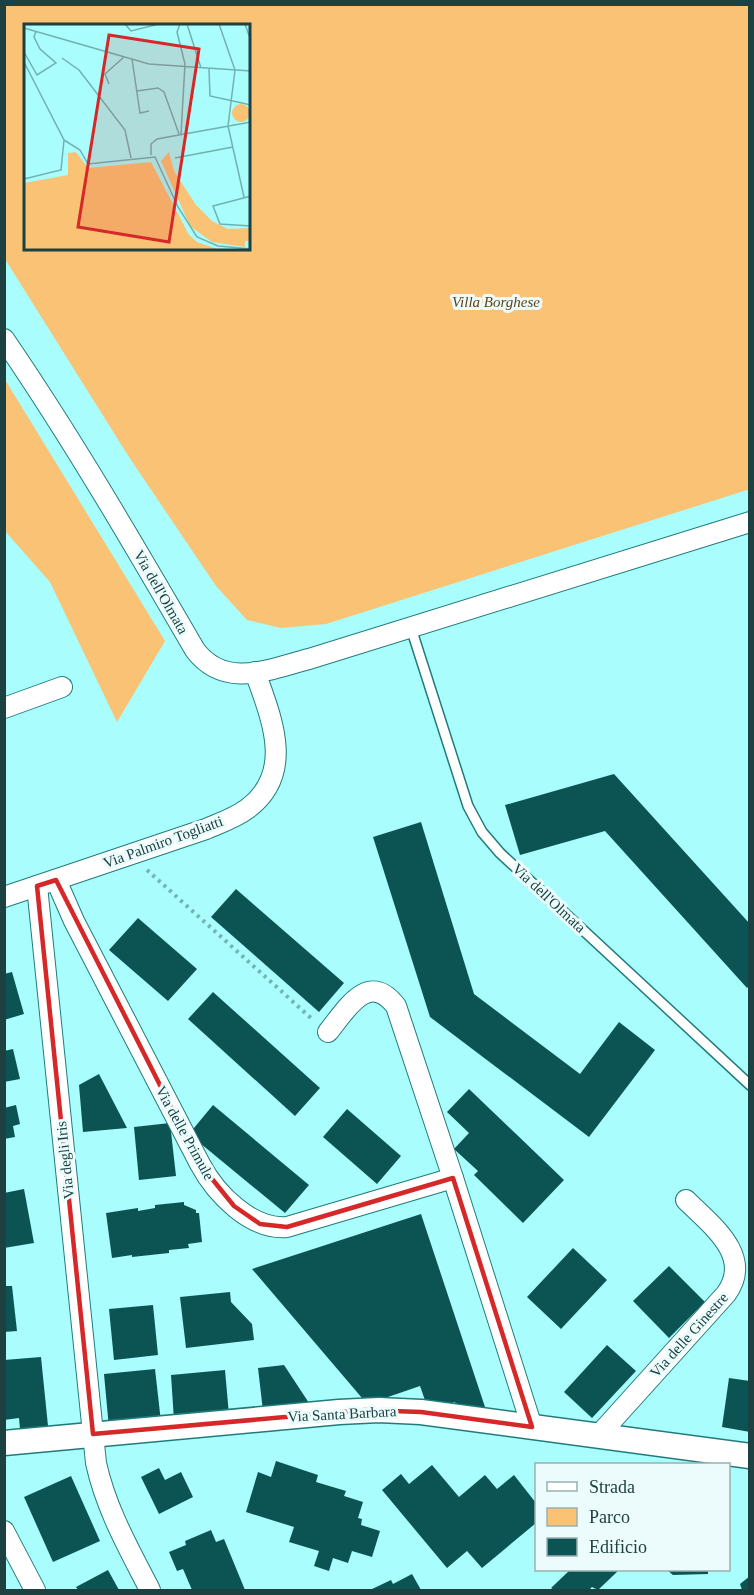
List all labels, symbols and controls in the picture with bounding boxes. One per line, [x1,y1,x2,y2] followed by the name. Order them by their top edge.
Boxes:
[24,24,250,250] inset map
[452,294,540,310] park label: Villa Borghese
[131,547,192,637] street label: Via dell'Olmata
[101,813,225,871] street label: Via Palmiro Togliatti
[509,860,589,936] street label: Via dell'Olmata
[153,1083,218,1183] street label: Via delle Primule
[53,1120,77,1200] street label: Via degli Iris
[647,1289,731,1381] street label: Via delle Ginestre
[287,1403,397,1425] street label: Via Santa Barbara
[535,1463,730,1571] legend
[589,1477,635,1497] text: Strada
[589,1507,630,1527] text: Parco
[589,1537,647,1557] text: Edificio

